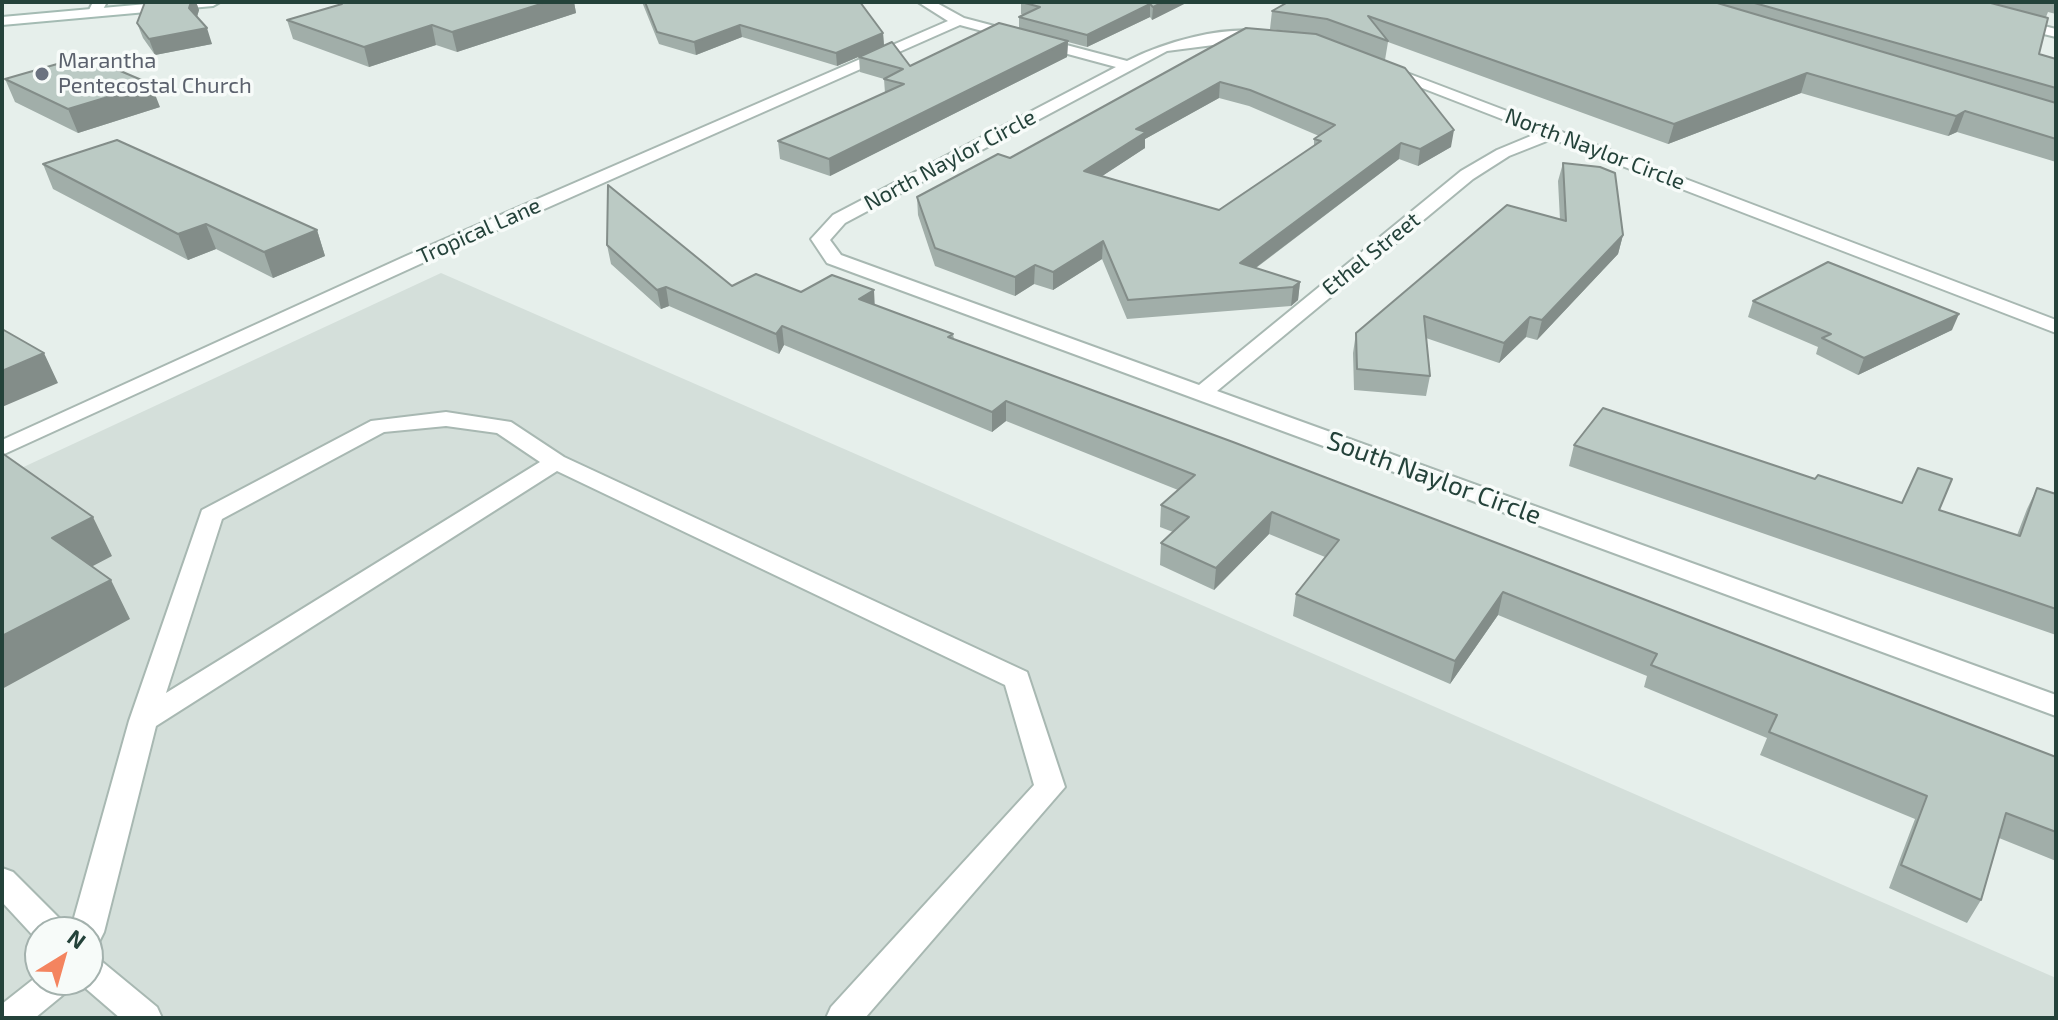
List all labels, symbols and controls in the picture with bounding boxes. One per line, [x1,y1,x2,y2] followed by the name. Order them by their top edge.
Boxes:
[58,48,252,100] place label: Marantha Pentecostal Church
[33,65,51,83] marker: Marantha Pentecostal Church
[1501,103,1689,195] street label: North Naylor Circle
[860,104,1040,216] street label: North Naylor Circle
[413,192,545,270] street label: Tropical Lane
[1317,207,1425,301] street label: Ethel Street
[1323,425,1545,531] street label: South Naylor Circle
[24,916,104,996] north arrow
[63,923,91,954] text: N

